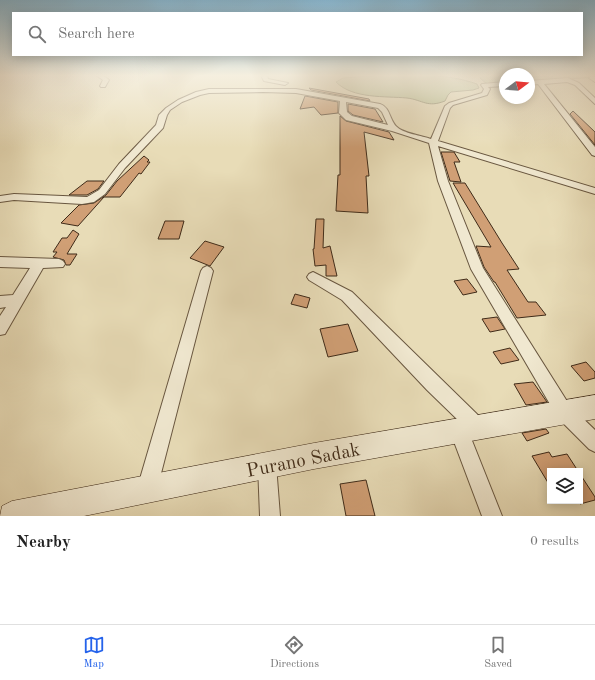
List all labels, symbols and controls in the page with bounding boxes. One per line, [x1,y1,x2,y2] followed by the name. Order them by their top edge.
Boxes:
[12,12,583,56] search box
[26,23,48,45] icon: search
[58,27,135,42] text: Search here
[499,68,535,104] north arrow
[245,441,362,482] street label: Purano Sadak
[547,468,583,504] map controls
[547,468,583,504] button: layers
[16,534,71,551] text: Nearby
[530,535,579,548] text: 0 results
[83,634,105,672] tab: Map
[270,634,319,672] tab: Directions
[484,634,512,672] tab: Saved

